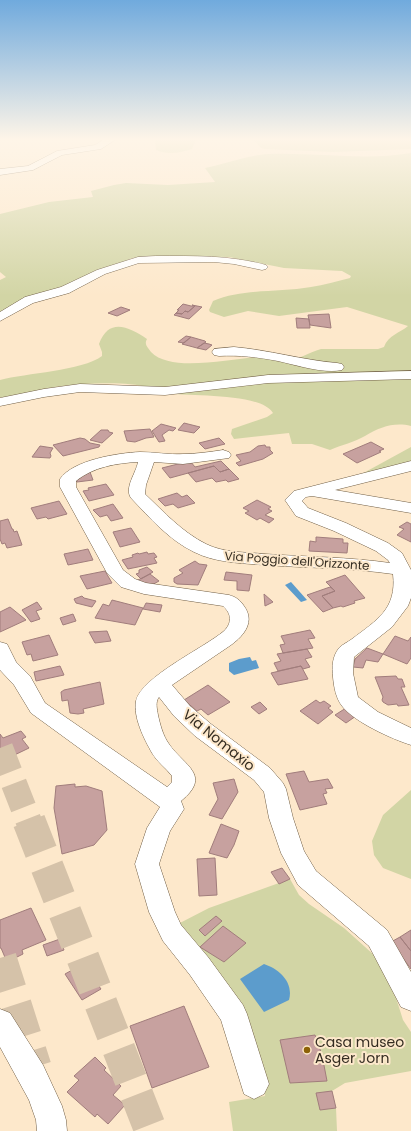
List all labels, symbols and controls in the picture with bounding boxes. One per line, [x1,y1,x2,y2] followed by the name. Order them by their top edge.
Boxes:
[224,547,370,574] street label: Via Poggio dell'Orizzonte
[179,705,259,775] street label: Via Nomaxio
[315,1032,404,1068] place label: Casa museo Asger Jorn
[302,1045,312,1055] marker: Casa museo Asger Jorn

